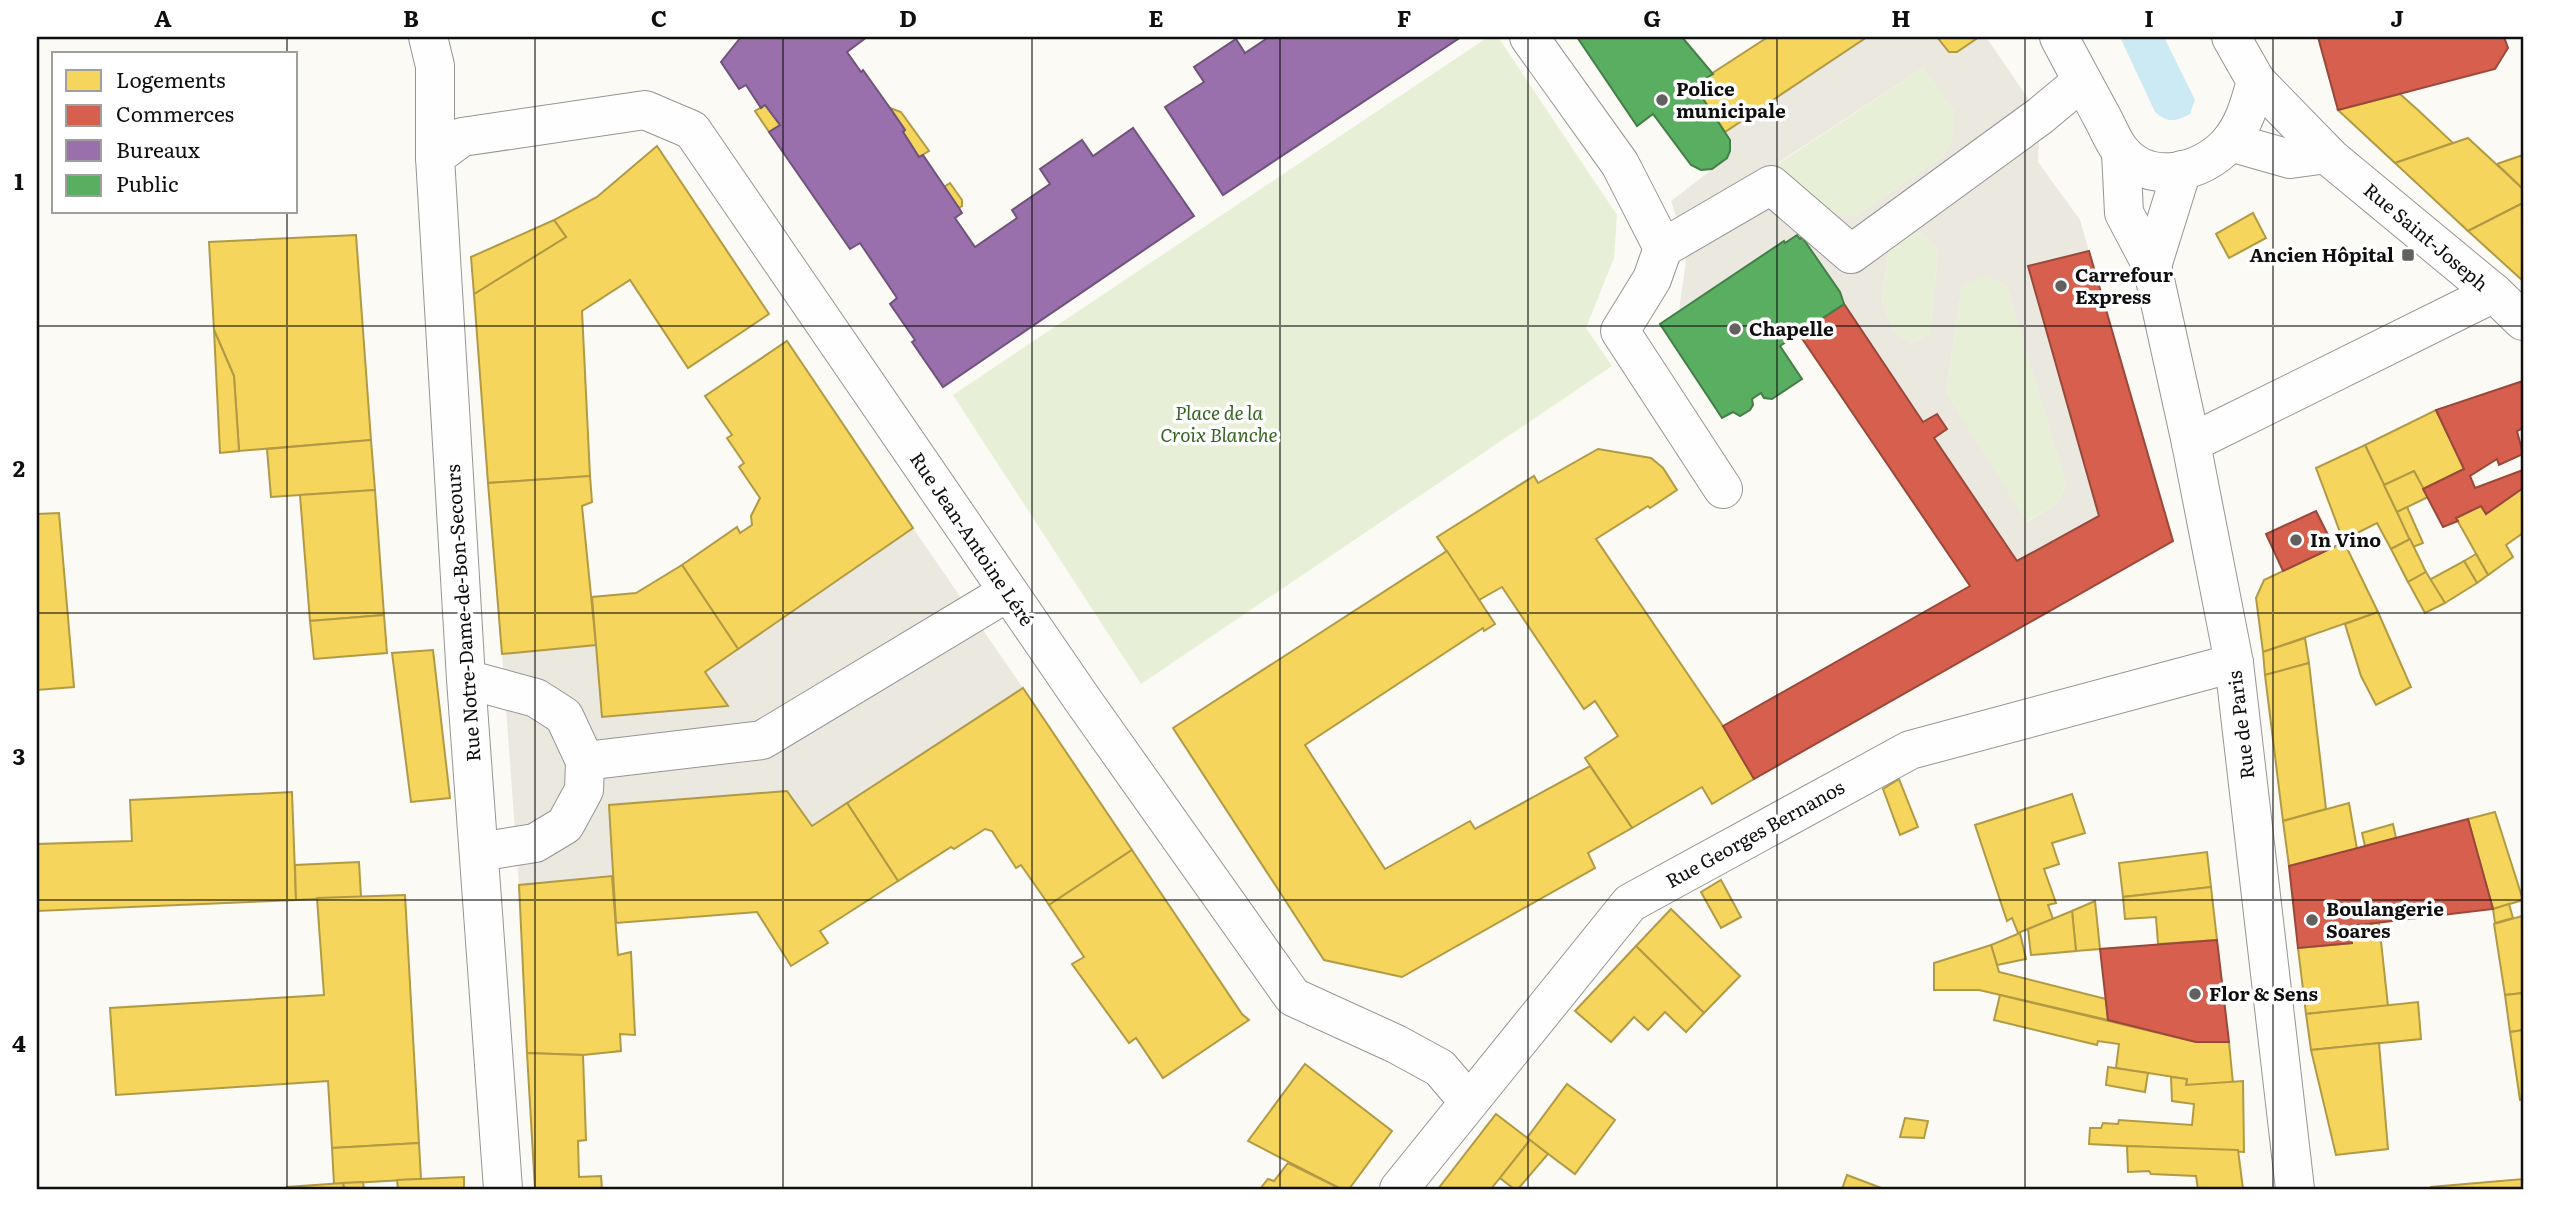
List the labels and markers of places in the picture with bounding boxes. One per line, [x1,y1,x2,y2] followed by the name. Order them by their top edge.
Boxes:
[1676,74,1786,124] place label: Police municipale
[1654,92,1670,108] marker: Police municipale
[2249,240,2394,268] place label: Ancien Hôpital
[2400,247,2416,263] marker: Ancien Hôpital
[2075,260,2174,310] place label: Carrefour Express
[2053,278,2069,294] marker: Carrefour Express
[1749,314,1834,342] place label: Chapelle
[1727,321,1743,337] marker: Chapelle
[2310,525,2381,553] place label: In Vino
[2288,532,2304,548] marker: In Vino
[2326,894,2444,944] place label: Boulangerie Soares
[2304,912,2320,928] marker: Boulangerie Soares
[2209,979,2318,1007] place label: Flor & Sens
[2187,986,2203,1002] marker: Flor & Sens

